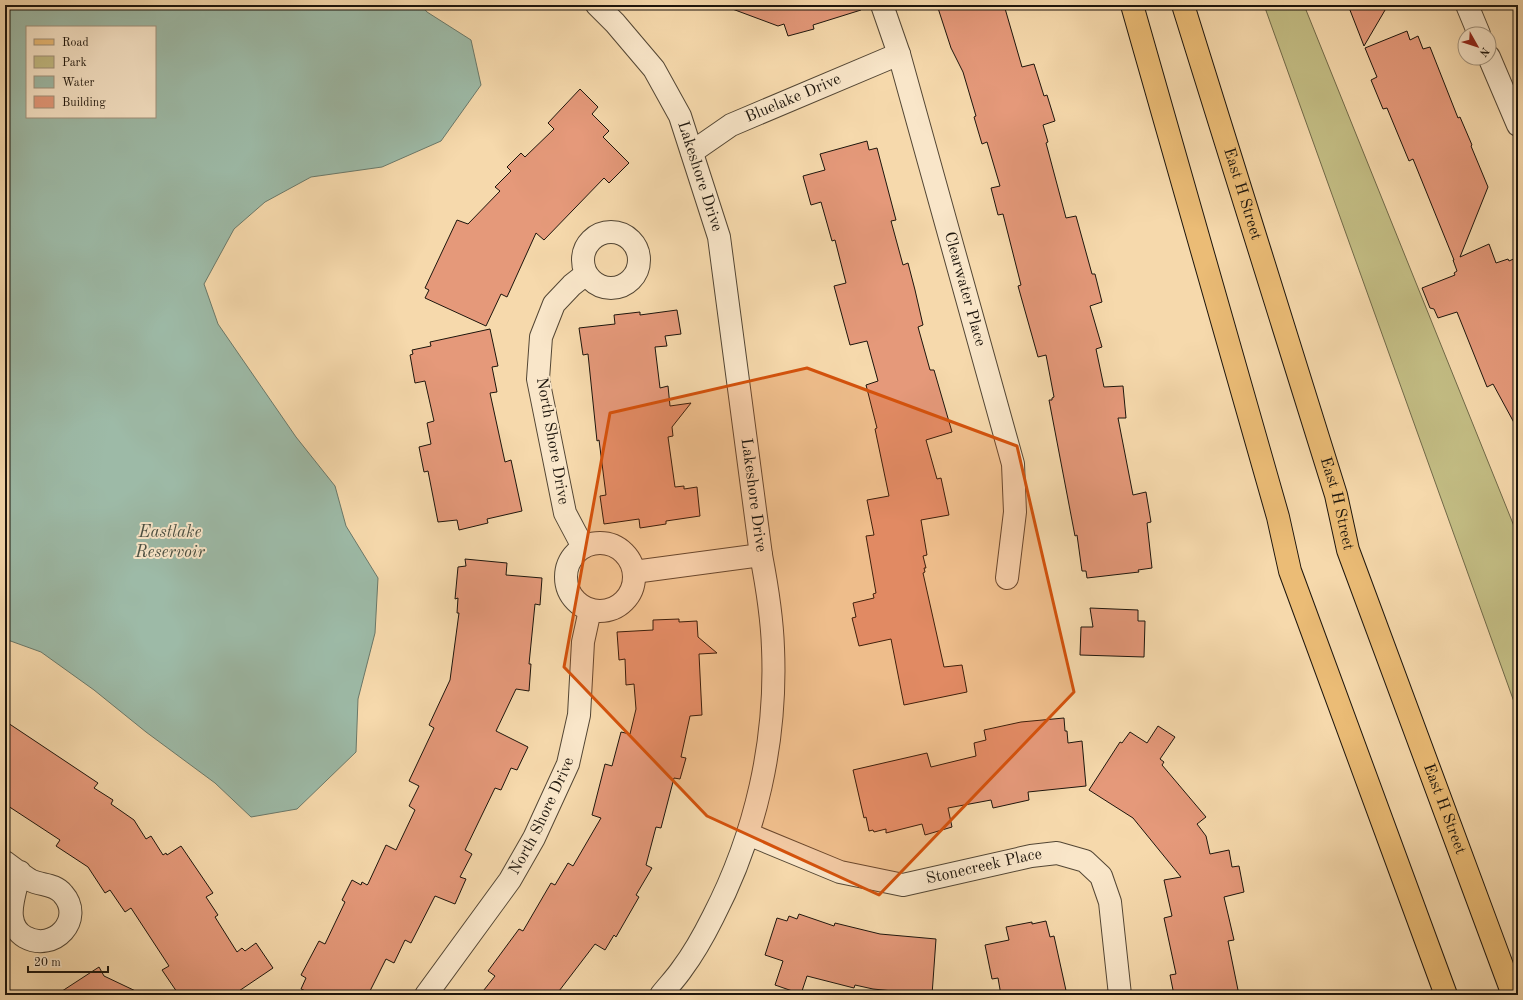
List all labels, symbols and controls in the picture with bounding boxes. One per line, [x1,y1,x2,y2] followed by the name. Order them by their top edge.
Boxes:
[26,26,156,118] legend
[1457,26,1497,66] north arrow
[62,37,89,49] text: Road
[1476,45,1491,59] text: N
[62,57,87,69] text: Park
[743,71,843,126] street label: Bluelake Drive
[62,77,95,89] text: Water
[62,97,106,109] text: Building
[674,119,725,234] street label: Lakeshore Drive
[1220,146,1264,242] street label: East H Street
[941,230,988,348] street label: Clearwater Place
[533,376,571,506] street label: North Shore Drive
[738,437,769,553] street label: Lakeshore Drive
[1317,455,1356,552] street label: East H Street
[134,524,205,561] water label: Eastlake Reservoir
[507,756,577,878] street label: North Shore Drive
[1420,762,1468,857] street label: East H Street
[925,847,1043,887] street label: Stonecreek Place
[28,948,108,974] scale bar
[34,957,61,969] text: 20 m

